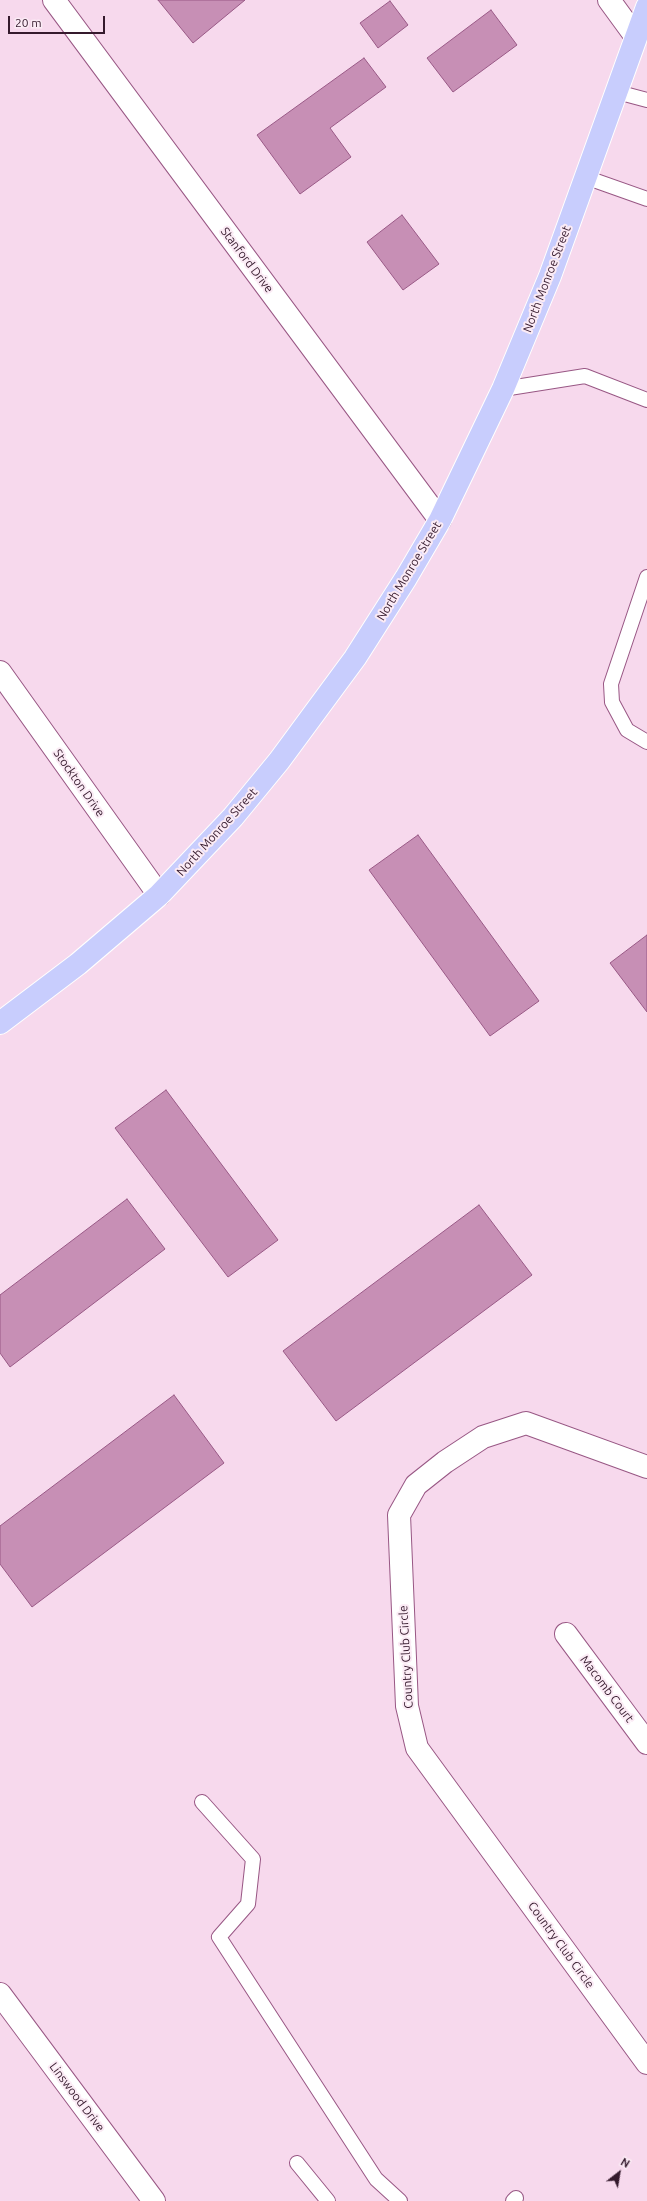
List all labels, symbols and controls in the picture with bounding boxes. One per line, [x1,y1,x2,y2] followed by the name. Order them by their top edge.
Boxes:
[10,8,107,34] scale bar
[15,16,42,29] text: 20 m
[218,224,276,296] street label: Stanford Drive
[520,224,574,334] street label: North Monroe Street
[374,519,444,623] street label: North Monroe Street
[50,746,108,820] street label: Stockton Drive
[174,785,260,879] street label: North Monroe Street
[396,1605,416,1709] street label: Country Club Circle
[577,1653,637,1725] street label: Macomb Court
[525,1899,597,1991] street label: Country Club Circle
[46,2060,108,2134] street label: Linswood Drive
[599,2153,639,2193] north arrow
[619,2155,632,2170] text: N

